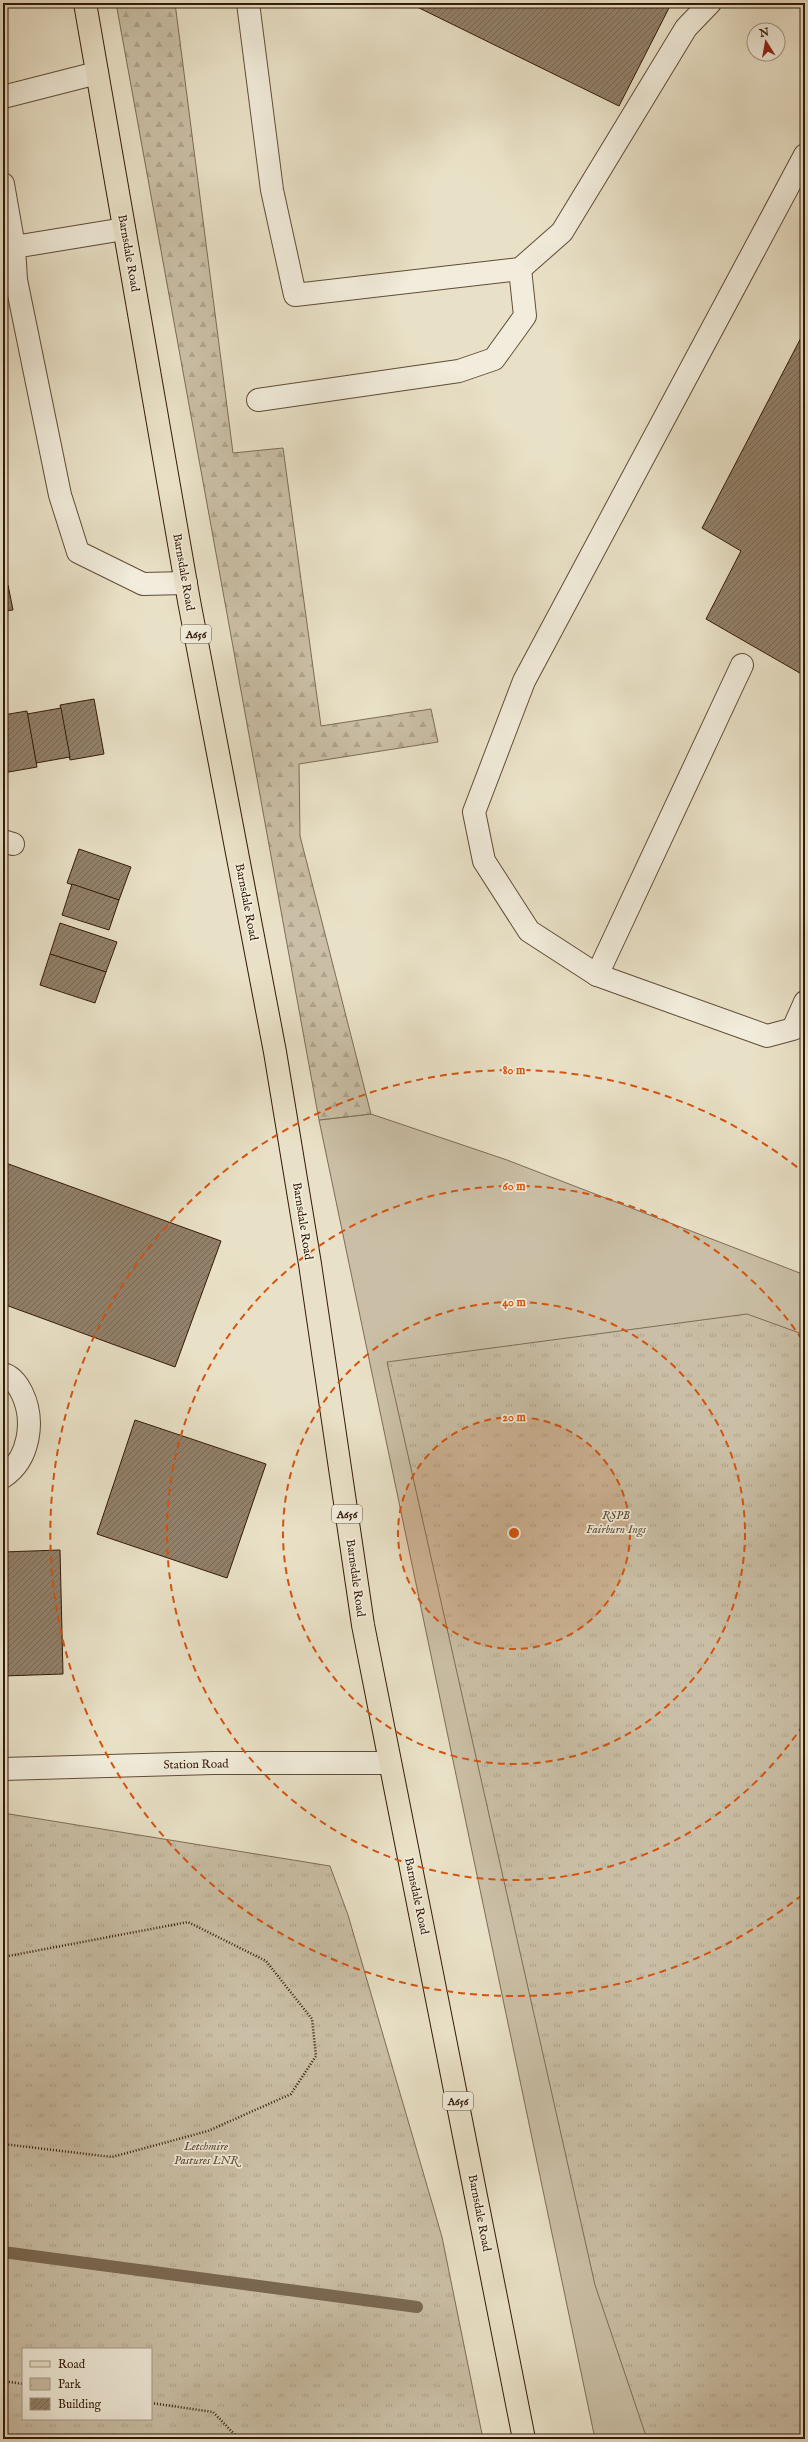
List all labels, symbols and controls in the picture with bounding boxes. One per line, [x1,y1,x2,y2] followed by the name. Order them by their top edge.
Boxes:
[746,22,786,62] north arrow
[757,25,771,41] text: N
[114,213,143,293] street label: Barnsdale Road
[169,532,198,612] street label: Barnsdale Road
[181,625,211,643] road number: A656
[232,862,261,942] street label: Barnsdale Road
[503,1063,526,1078] text: 80 m
[503,1179,526,1194] text: 60 m
[289,1181,316,1261] street label: Barnsdale Road
[502,1295,527,1310] text: 40 m
[502,1410,526,1425] text: 20 m
[332,1505,362,1523] road number: A656
[586,1508,646,1538] park label: RSPB Fairburn Ings
[507,1526,521,1540] centre of rings
[343,1538,368,1618] street label: Barnsdale Road
[163,1756,229,1773] street label: Station Road
[401,1856,432,1936] street label: Barnsdale Road
[443,2092,473,2110] road number: A656
[174,2139,242,2168] park label: Letchmire Pastures LNR
[465,2173,494,2253] street label: Barnsdale Road
[22,2348,152,2420] legend
[58,2357,86,2372] text: Road
[58,2377,81,2392] text: Park
[58,2397,102,2412] text: Building

